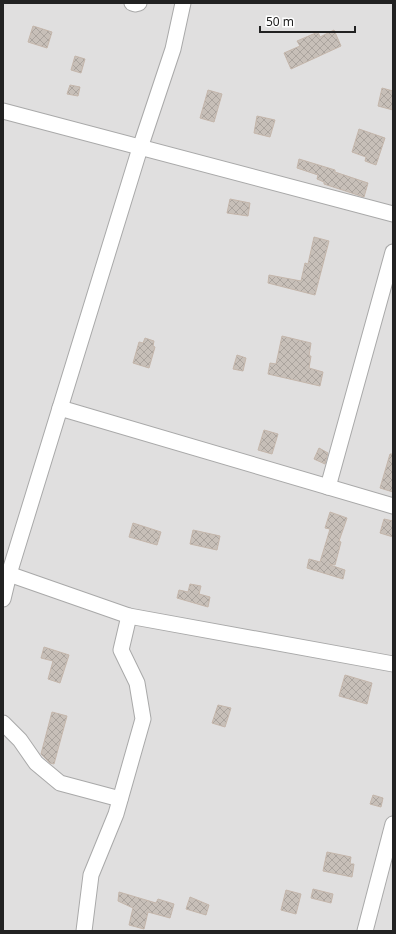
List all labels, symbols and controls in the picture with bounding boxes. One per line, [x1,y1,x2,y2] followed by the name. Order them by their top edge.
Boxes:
[260,8,355,34] scale bar
[266,13,294,30] text: 50 m

